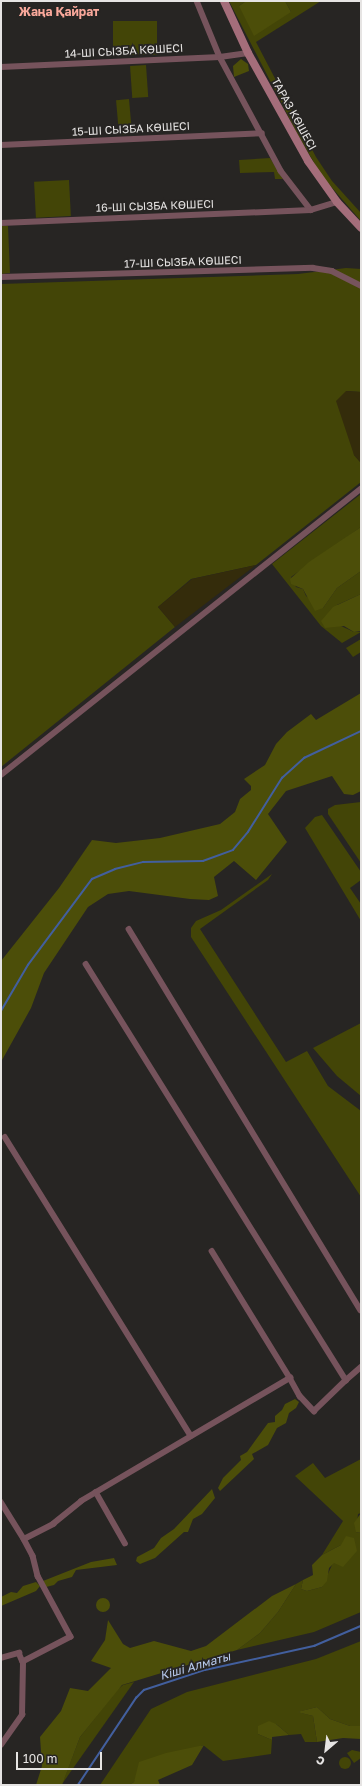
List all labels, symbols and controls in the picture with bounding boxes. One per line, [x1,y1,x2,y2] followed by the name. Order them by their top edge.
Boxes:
[19,5,99,19] district label: Жаңа Қайрат
[64,41,184,61] street label: 14-ШІ СЫЗБА КӨШЕСІ
[269,76,319,152] street label: ТАРАЗ КӨШЕСІ
[72,119,190,139] street label: 15-ШІ СЫЗБА КӨШЕСІ
[96,197,214,215] street label: 16-ШІ СЫЗБА КӨШЕСІ
[124,253,242,271] street label: 17-ШІ СЫЗБА КӨШЕСІ
[158,1649,232,1683] water label: Кіші Алматы
[306,1730,346,1770] north arrow
[18,1744,104,1770] scale bar
[23,1751,57,1766] text: 100 m
[314,1753,327,1769] text: С

